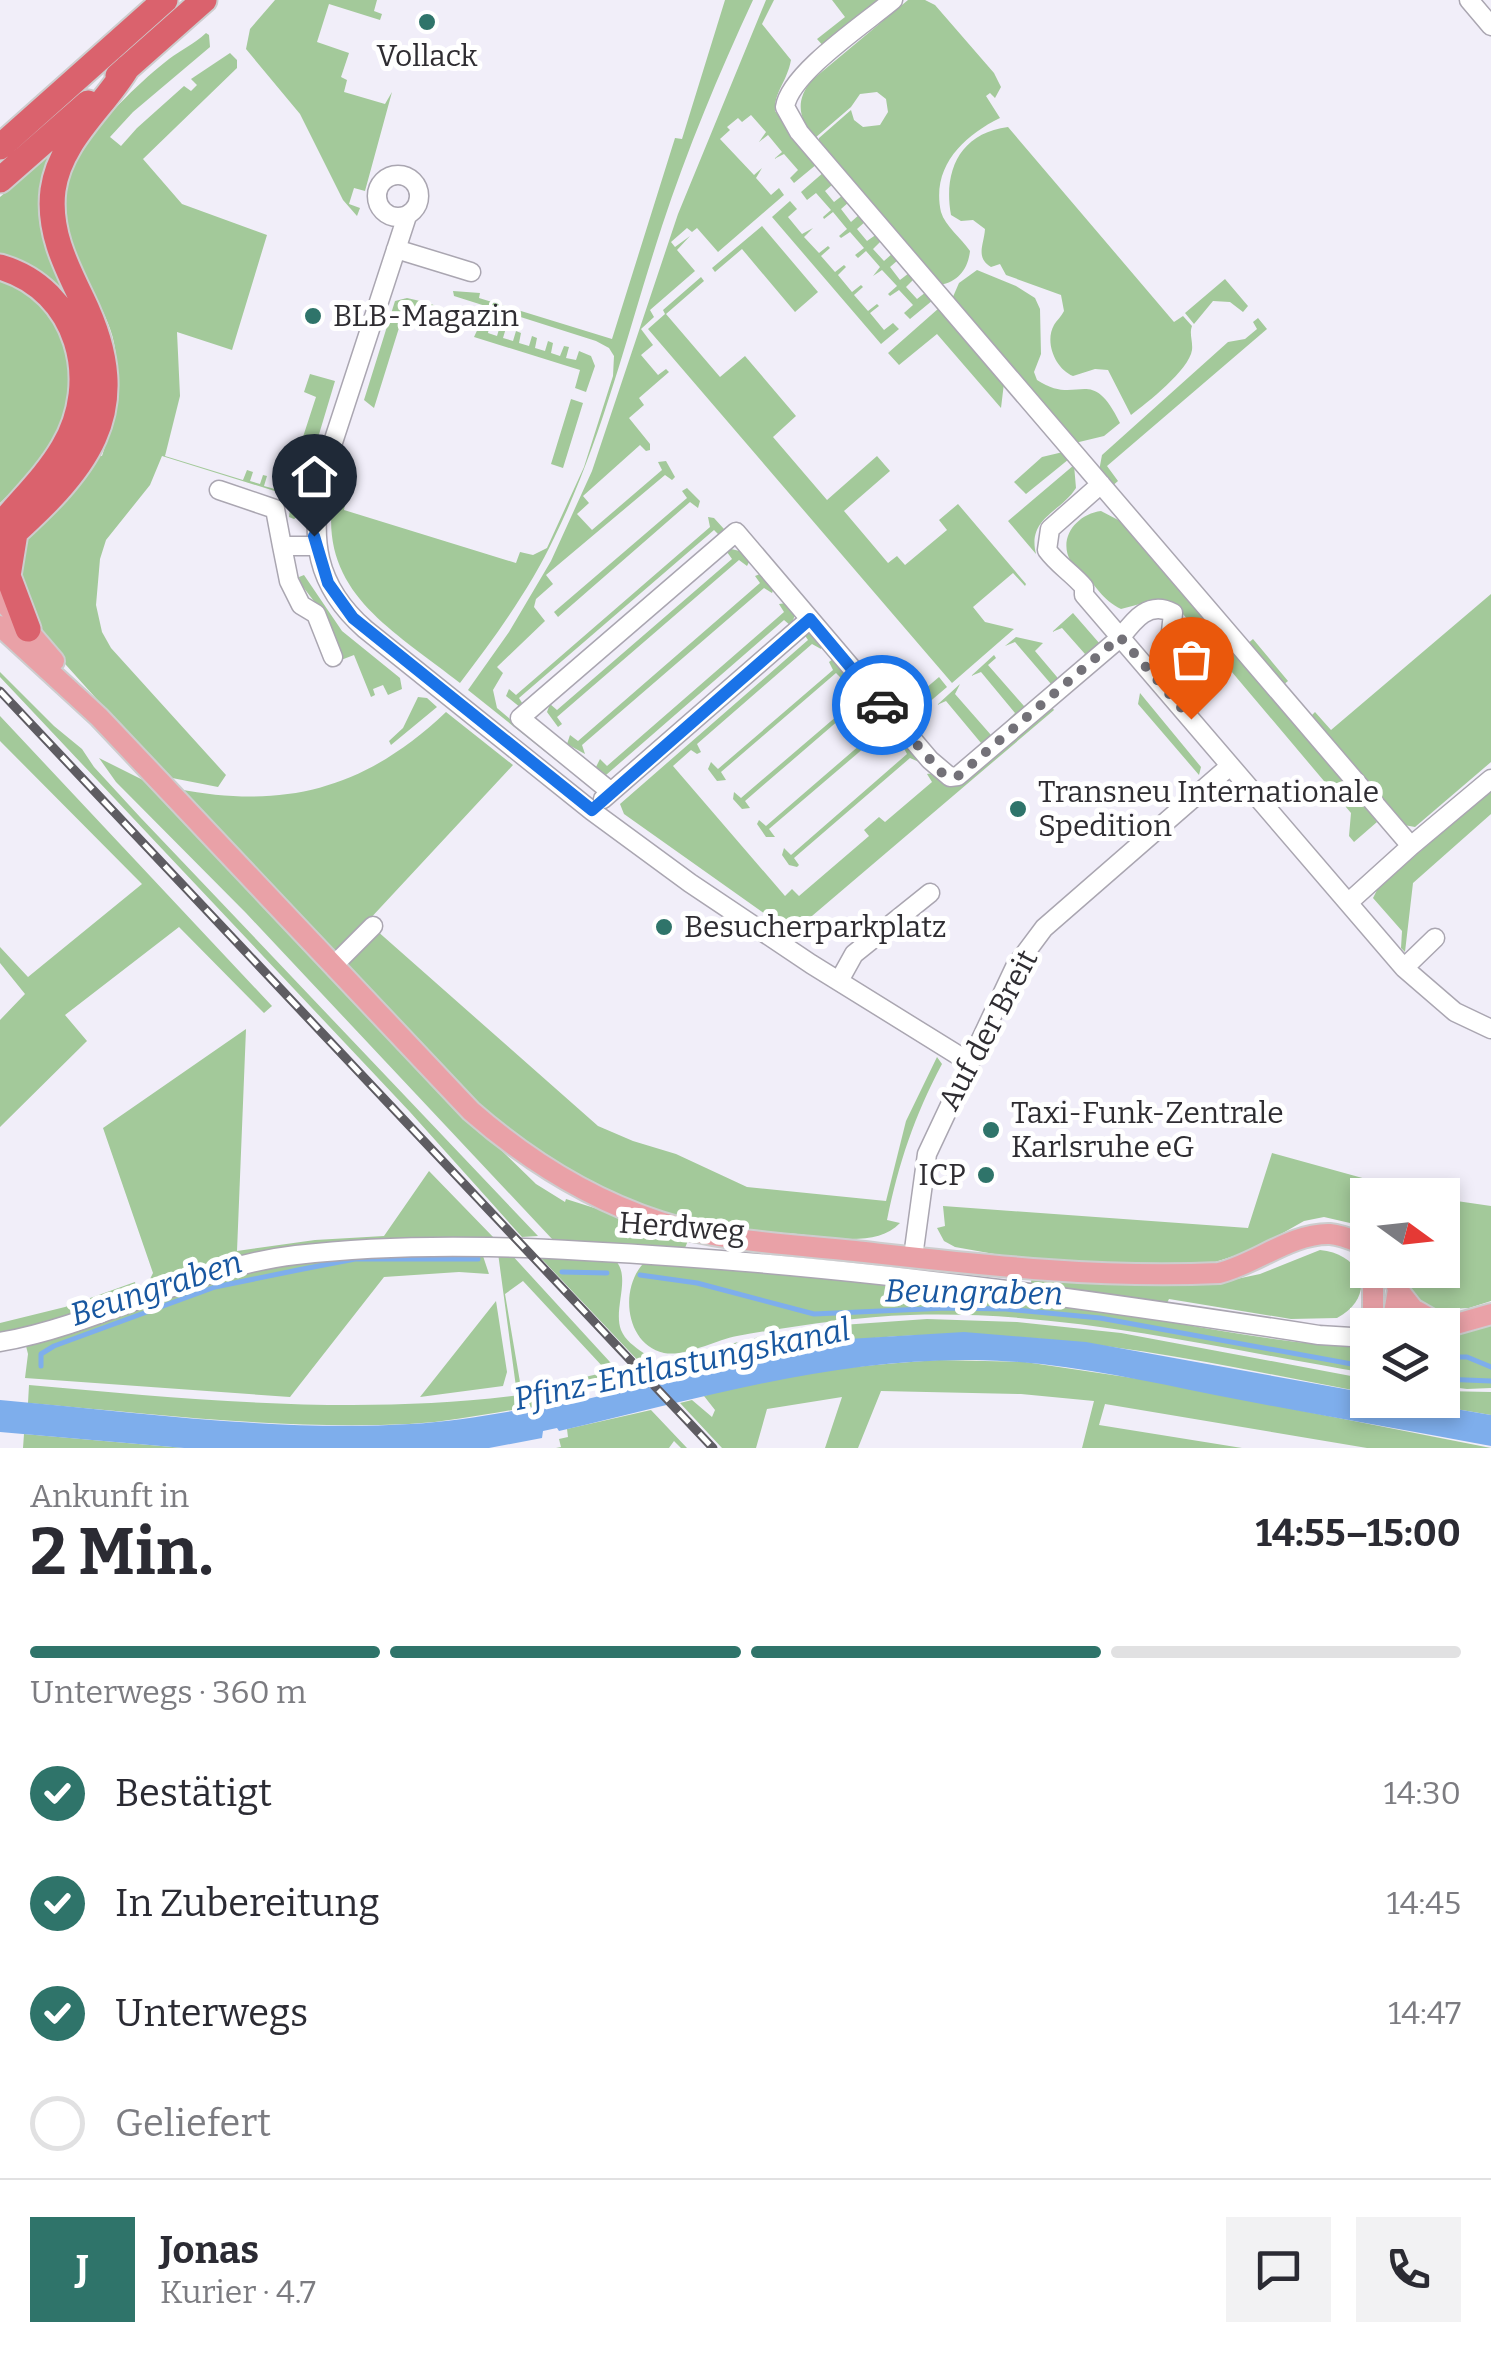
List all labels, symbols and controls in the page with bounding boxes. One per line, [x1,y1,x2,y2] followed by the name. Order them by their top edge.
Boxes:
[416,11,438,33] marker: Vollack
[377,38,477,74] place label: Vollack
[333,298,519,334] place label: BLB-Magazin
[302,305,324,327] marker: BLB-Magazin
[272,434,357,537] pin
[287,449,342,504] icon: home
[1149,617,1234,720] pin
[1164,632,1219,687] icon: bag
[832,655,932,755] courier
[855,678,910,733] icon: car
[1038,774,1379,844] place label: Transneu Internationale Spedition
[1007,798,1029,820] marker: Transneu Internationale Spedition
[684,909,946,945] place label: Besucherparkplatz
[653,916,675,938] marker: Besucherparkplatz
[931,944,1045,1116] street label: Auf der Breit
[1011,1095,1284,1165] place label: Taxi-Funk-Zentrale Karlsruhe eG
[980,1119,1002,1141] marker: Taxi-Funk-Zentrale Karlsruhe eG
[918,1157,966,1193] place label: ICP
[975,1164,997,1186] marker: ICP
[1350,1178,1460,1288] north arrow
[1350,1178,1460,1418] map controls
[618,1205,746,1249] street label: Herdweg
[65,1242,247,1334] water label: Beungraben
[885,1271,1063,1313] water label: Beungraben
[1350,1308,1460,1418] button: layers
[511,1310,853,1418] water label: Pfinz-Entlastungskanal
[30,1477,189,1515] text: Ankunft in
[1255,1510,1461,1556] text: 14:55–15:00
[30,1513,214,1591] text: 2 Min.
[30,1673,307,1711] text: Unterwegs · 360 m
[30,1766,85,1821] icon: check
[115,1770,272,1816] text: Bestätigt
[1384,1774,1461,1812] text: 14:30
[30,1876,85,1931] icon: check
[115,1880,380,1926] text: In Zubereitung
[1387,1884,1461,1922] text: 14:45
[30,1986,85,2041] icon: check
[115,1990,308,2036] text: Unterwegs
[1388,1994,1461,2032] text: 14:47
[115,2100,271,2146] text: Geliefert
[1226,2217,1331,2322] button: chat
[1356,2217,1461,2322] button: phone
[160,2227,259,2273] text: Jonas
[76,2246,89,2292] text: J
[160,2273,316,2311] text: Kurier · 4.7

